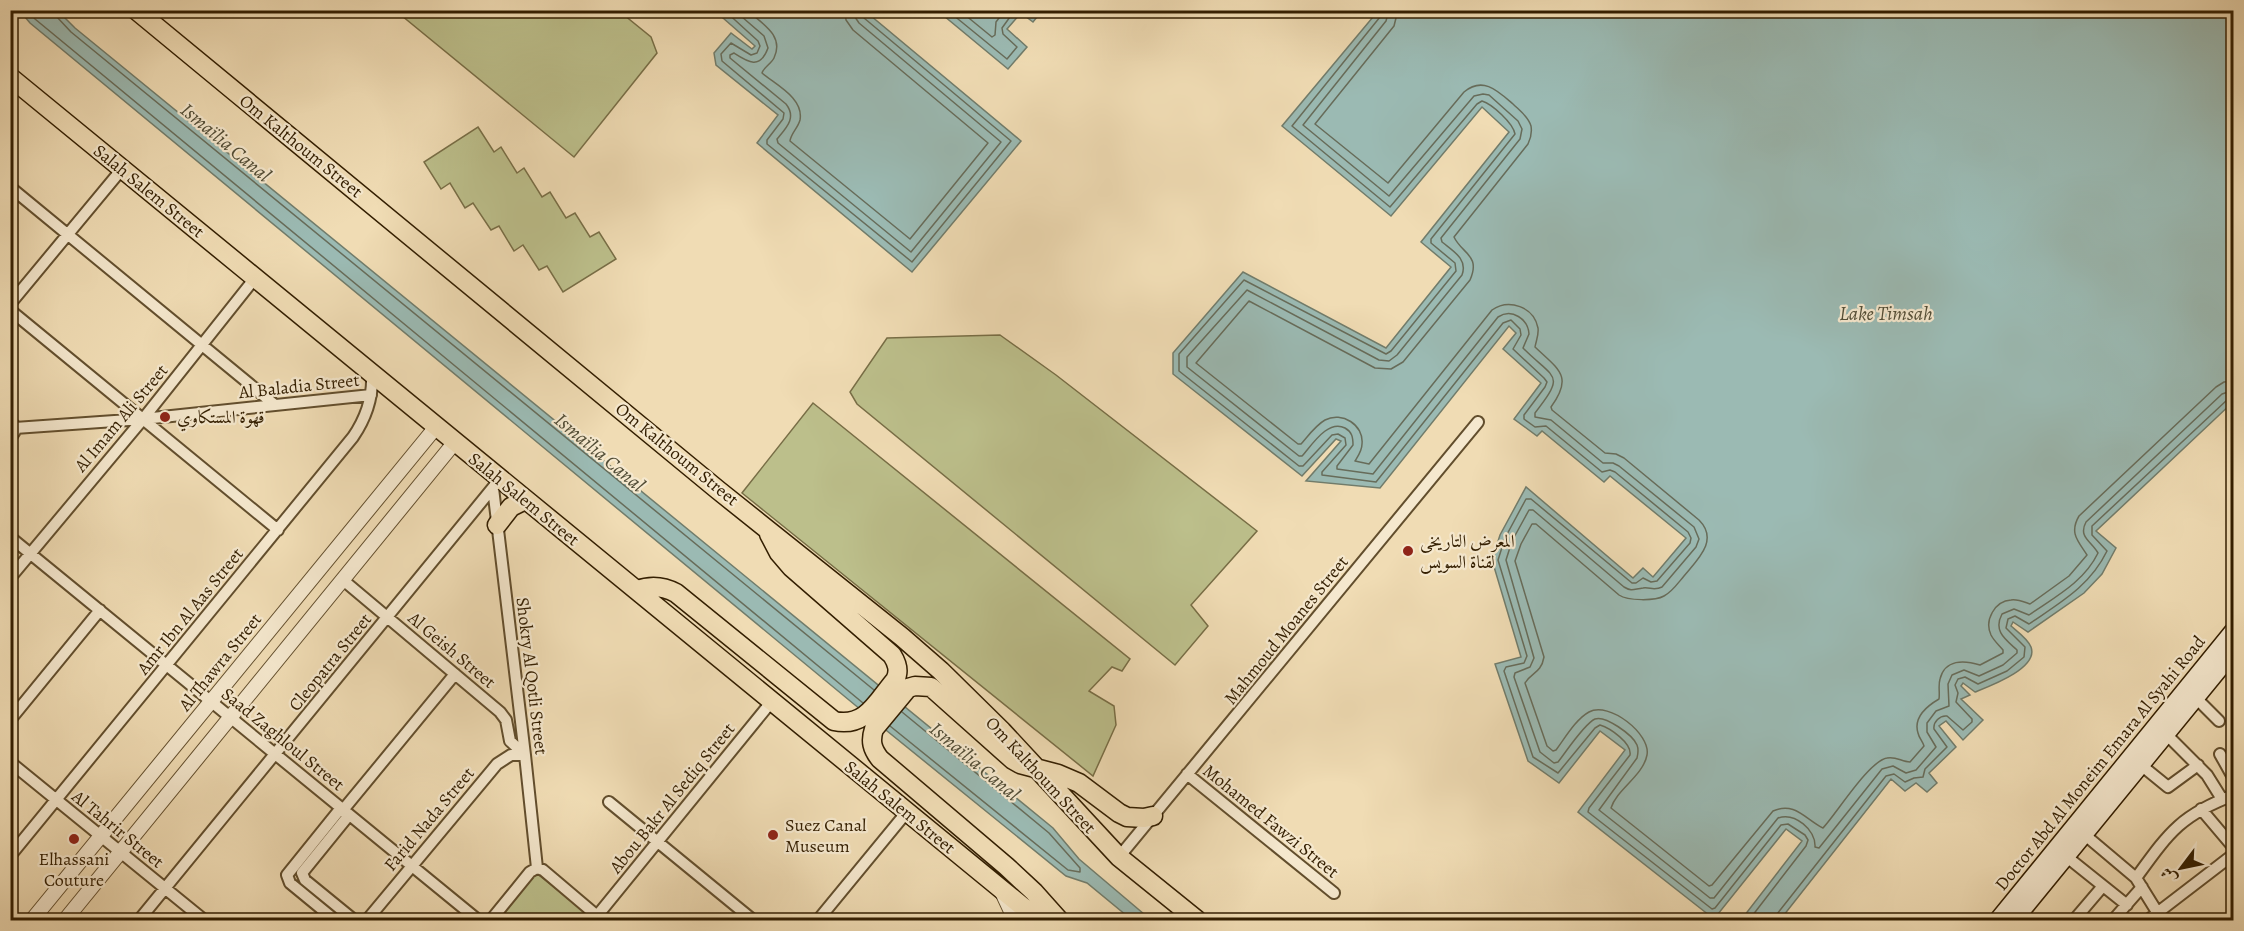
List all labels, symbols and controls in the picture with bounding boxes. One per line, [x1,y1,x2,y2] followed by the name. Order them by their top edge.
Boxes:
[234,89,368,203] street label: Om Kalthoum Street
[175,97,277,188] water label: Ismaïlia Canal
[88,139,210,243] street label: Salah Salem Street
[1839,300,1933,327] water label: Lake Timsah
[68,359,173,478] street label: Al Imam Ali Street
[237,368,360,404] street label: Al Baladia Street
[610,397,744,511] street label: Om Kalthoum Street
[177,405,265,432] place label: قهوة المستكاوي
[549,407,651,498] water label: Ismaïlia Canal
[158,410,172,424] marker: قهوة المستكاوي
[463,447,585,551] street label: Salah Salem Street
[1420,529,1515,574] place label: المعرض التاريخى لقناة السويس
[131,543,249,680] street label: Amr Ibn Al Aas Street
[1401,544,1415,558] marker: المعرض التاريخى لقناة السويس
[1218,550,1354,710] street label: Mahmoud Moanes Street
[510,596,554,756] street label: Shokry Al Qotli Street
[402,606,501,694] street label: Al Geish Street
[172,608,267,717] street label: Al Thawra Street
[283,608,377,716] street label: Cleopatra Street
[1989,630,2211,896] street label: Doctor Abd Al Moneim Emara Al Syahi Road
[216,682,350,796] street label: Saad Zaghloul Street
[980,711,1102,839] street label: Om Kalthoum Street
[924,716,1026,807] water label: Ismaïlia Canal
[603,718,740,879] street label: Abou Bakr Al Sediq Street
[839,755,961,859] street label: Salah Salem Street
[1198,759,1344,883] street label: Mohamed Fawzi Street
[378,762,480,876] street label: Farid Nada Street
[66,784,169,874] street label: Al Tahrir Street
[785,813,867,858] place label: Suez Canal Museum
[766,828,780,842] marker: Suez Canal Museum
[67,832,81,846] marker: Elhassani Couture
[2151,838,2211,898] north arrow
[39,847,109,892] place label: Elhassani Couture
[2156,863,2183,888] text: ش

